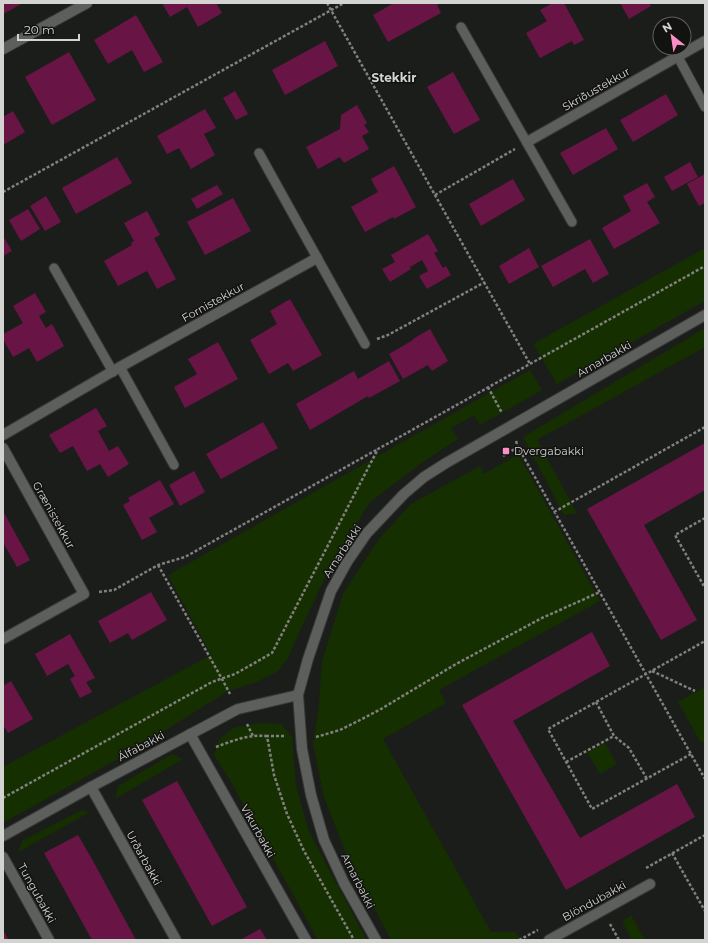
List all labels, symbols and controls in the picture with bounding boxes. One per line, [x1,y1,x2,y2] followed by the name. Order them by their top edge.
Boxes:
[18,16,79,42] scale bar
[652,16,692,56] north arrow
[660,19,674,36] text: N
[24,22,55,37] text: 20 m
[560,64,632,114] street label: Skriðustekkur
[372,70,416,85] district label: Stekkir
[179,279,247,325] street label: Fornistekkur
[574,338,634,380] street label: Arnarbakki
[514,444,584,458] place label: Dvergabakki
[501,446,511,456] marker: Dvergabakki
[30,479,78,551] street label: Grænistekkur
[320,522,364,580] street label: Arnarbakki
[115,728,167,764] street label: Álfabakki
[238,802,278,860] street label: Víkurbakki
[123,828,165,888] street label: Urðarbakki
[338,851,378,911] street label: Arnarbakki
[15,861,59,925] street label: Tungubakki
[560,878,628,924] street label: Blöndubakki

